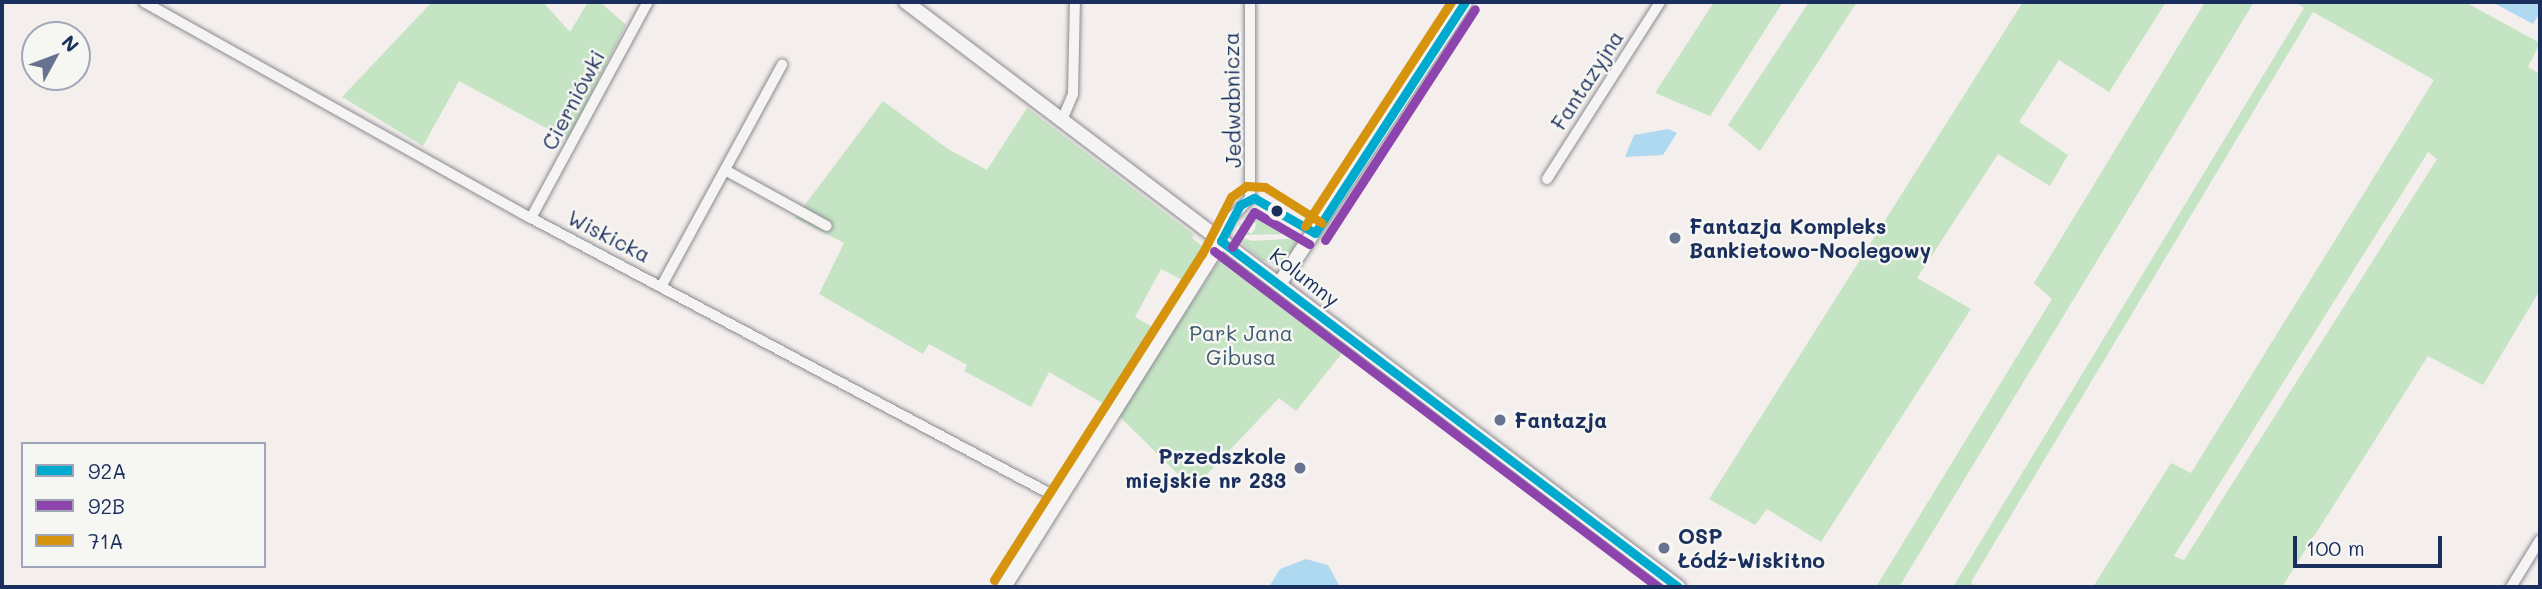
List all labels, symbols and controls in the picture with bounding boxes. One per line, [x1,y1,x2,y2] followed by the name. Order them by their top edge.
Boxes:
[21,21,91,91] north arrow
[1546,26,1628,134] street label: Fantazyjna
[57,30,85,57] text: N
[1218,32,1246,168] street label: Jedwabnicza
[536,46,610,154] street label: Cierniówki
[1270,204,1284,218] unlabelled marker
[564,205,654,267] street label: Wiskicka
[1689,213,1931,263] place label: Fantazja Kompleks Bankietowo-Noclegowy
[1667,230,1683,246] marker: Fantazja Kompleks Bankietowo-Noclegowy
[1265,242,1345,312] street label: Kolumny
[1189,320,1293,370] park label: Park Jana Gibusa
[1514,407,1607,433] place label: Fantazja
[1492,412,1508,428] marker: Fantazja
[21,442,266,568] legend
[1125,443,1286,493] place label: Przedszkole miejskie nr 233
[88,457,127,484] text: 92A
[1292,460,1308,476] marker: Przedszkole miejskie nr 233
[88,492,125,519] text: 92B
[2297,522,2446,566] scale bar
[1678,523,1825,573] place label: OSP Łódź-Wiskitno
[88,527,124,554] text: 71A
[2306,534,2365,561] text: 100 m
[1656,540,1672,556] marker: OSP Łódź-Wiskitno

